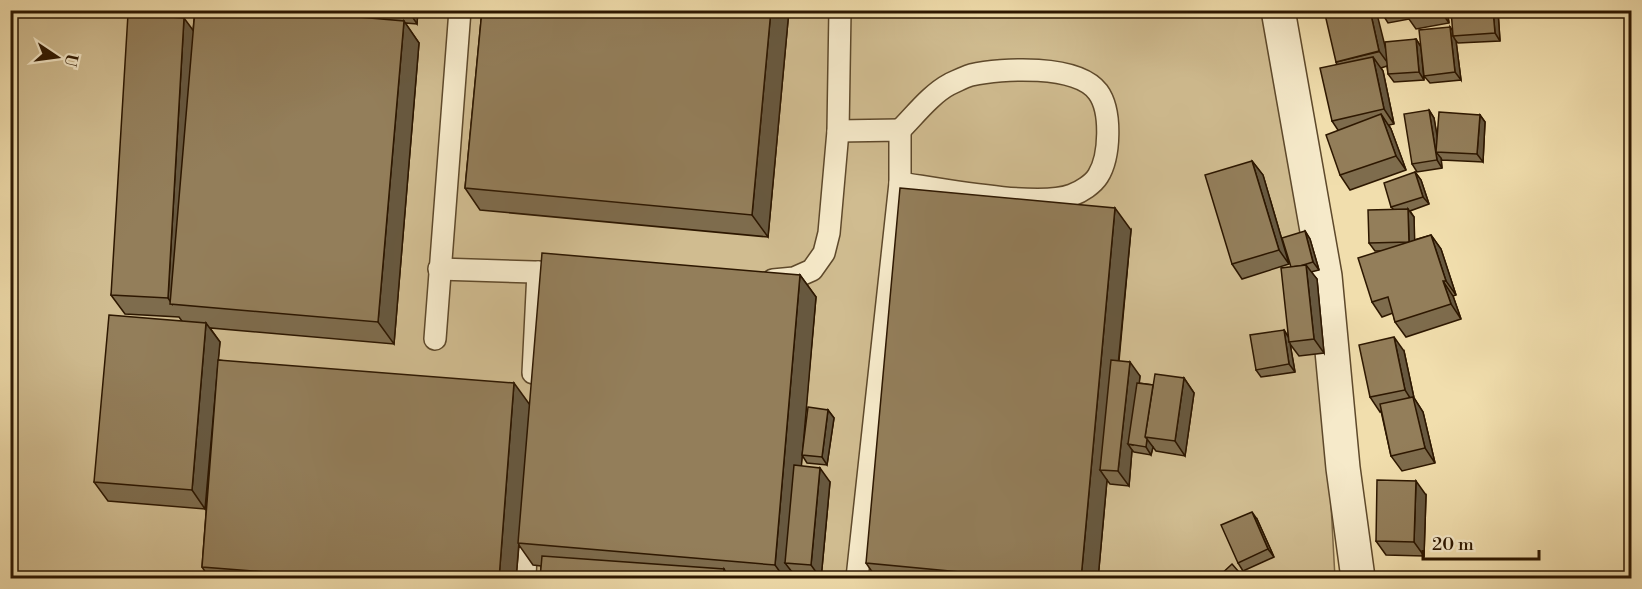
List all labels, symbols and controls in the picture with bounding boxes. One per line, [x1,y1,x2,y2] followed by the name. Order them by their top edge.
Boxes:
[27,27,87,87] north arrow
[59,52,82,69] text: U
[1423,523,1538,561] scale bar
[1432,533,1474,556] text: 20 m

